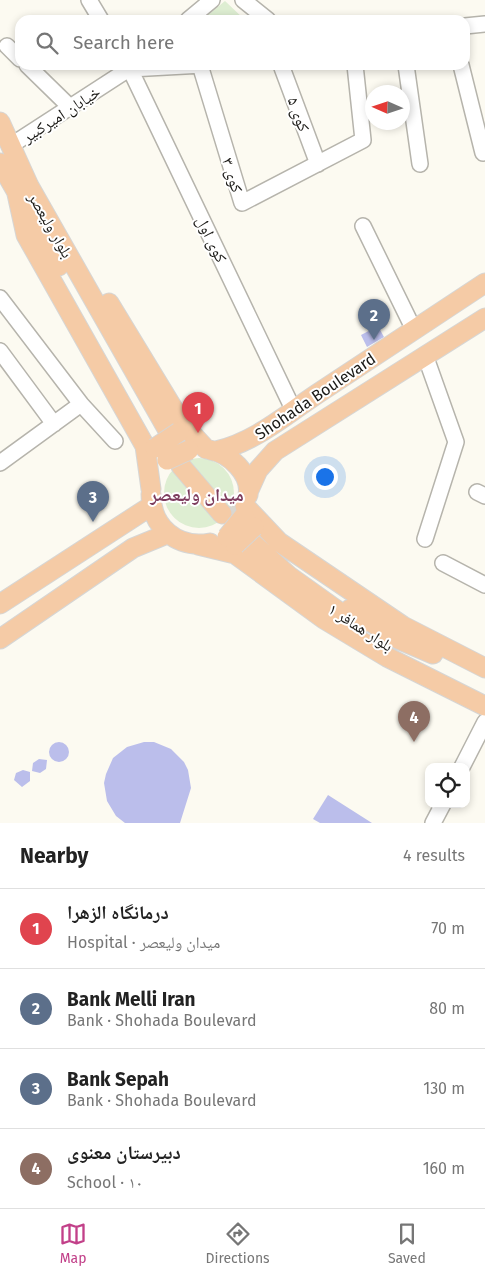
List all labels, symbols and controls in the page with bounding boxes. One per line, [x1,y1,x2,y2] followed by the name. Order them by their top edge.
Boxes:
[15,15,470,70] search box
[33,29,61,57] icon: search
[73,31,174,54] text: Search here
[18,82,104,148] street label: خیابان امیرکبیر
[365,85,410,130] north arrow
[283,94,314,135] street label: کوی ۵
[217,155,247,196] street label: کوی ۳
[24,188,77,261] street label: بلوار ولیعصر
[191,213,231,266] street label: کوی اول
[358,299,390,340] pin: 2
[251,349,379,444] street label: Shohada Boulevard
[182,392,214,433] pin: 1
[312,464,338,490] your location
[77,481,109,522] pin: 3
[149,484,244,506] district label: میدان ولیعصر
[325,599,397,655] street label: بلوار همافر ۱
[398,701,430,742] pin: 4
[425,763,470,808] map controls
[425,763,470,808] button: locate
[20,843,88,869] text: Nearby
[403,846,465,865] text: 4 results
[67,901,169,924] text: درمانگاه الزهرا
[32,919,40,938] text: 1
[431,919,465,938] text: 70 m
[67,933,220,952] text: Hospital · میدان ولیعصر
[67,988,196,1011] text: Bank Melli Iran
[32,999,40,1018] text: 2
[429,999,465,1018] text: 80 m
[67,1011,257,1030] text: Bank · Shohada Boulevard
[67,1068,169,1091] text: Bank Sepah
[32,1079,40,1098] text: 3
[423,1079,465,1098] text: 130 m
[67,1091,257,1110] text: Bank · Shohada Boulevard
[67,1141,181,1164] text: دبیرستان معنوی
[31,1159,41,1178] text: 4
[423,1159,465,1178] text: 160 m
[67,1173,143,1192] text: School · ۱۰
[59,1220,87,1267] tab: Map
[205,1220,270,1267] tab: Directions
[388,1220,426,1267] tab: Saved

